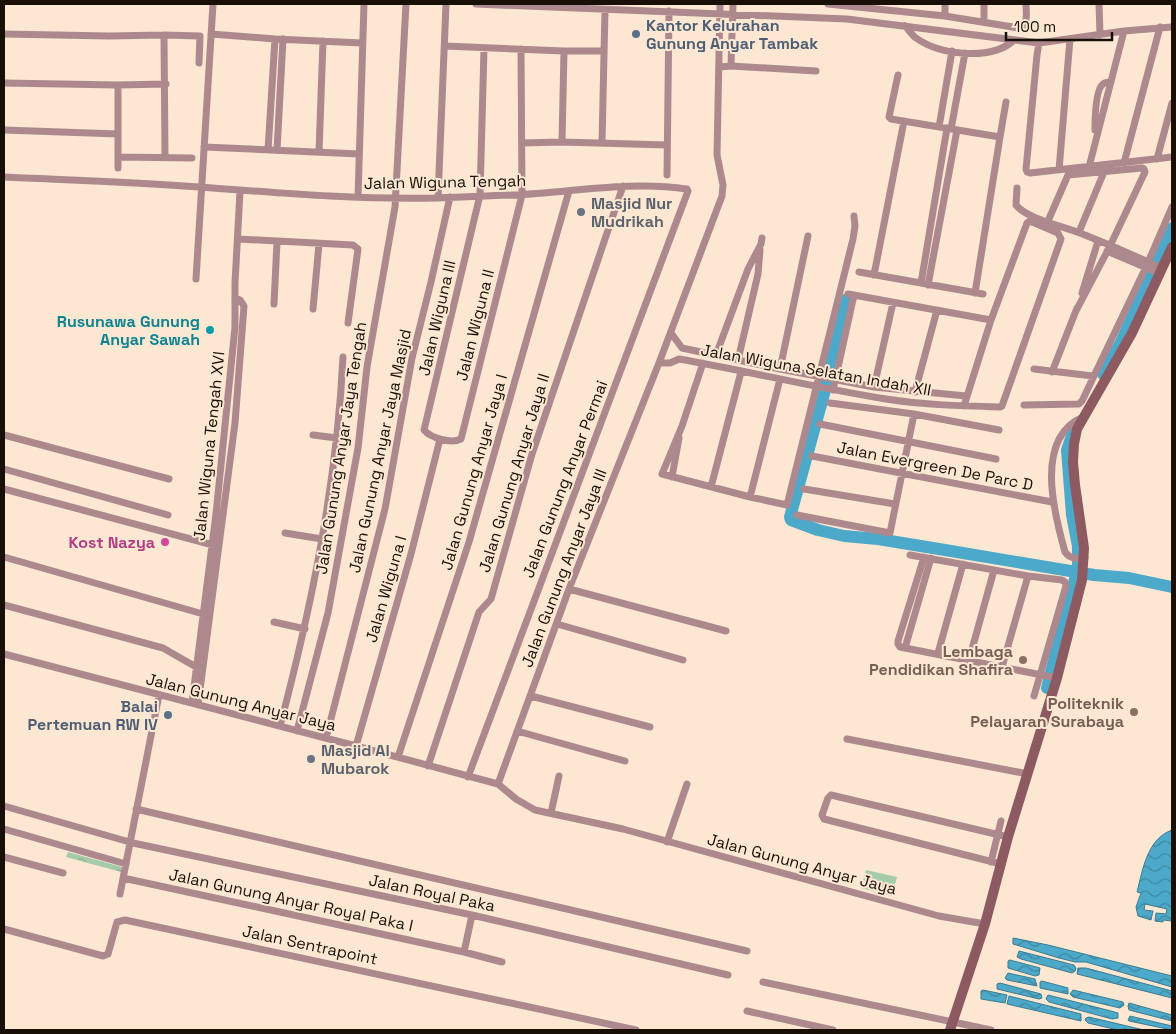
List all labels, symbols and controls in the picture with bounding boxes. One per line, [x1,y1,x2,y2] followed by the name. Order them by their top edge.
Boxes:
[1006,10,1112,42] scale bar
[646,15,818,54] place label: Kantor Kelurahan Gunung Anyar Tambak
[1014,17,1056,36] text: 100 m
[630,28,642,40] marker: Kantor Kelurahan Gunung Anyar Tambak
[364,170,526,194] street label: Jalan Wiguna Tengah
[591,193,672,232] place label: Masjid Nur Mudrikah
[575,206,587,218] marker: Masjid Nur Mudrikah
[413,258,461,378] street label: Jalan Wiguna III
[451,267,499,383] street label: Jalan Wiguna II
[57,311,200,350] place label: Rusunawa Gunung Anyar Sawah
[311,320,371,576] street label: Jalan Gunung Anyar Jaya Tengah
[204,324,216,336] marker: Rusunawa Gunung Anyar Sawah
[344,327,416,575] street label: Jalan Gunung Anyar Jaya Masjid
[699,339,933,401] street label: Jalan Wiguna Selatan Indah XII
[189,350,229,542] street label: Jalan Wiguna Tengah XVI
[436,371,512,573] street label: Jalan Gunung Anyar Jaya I
[474,371,554,575] street label: Jalan Gunung Anyar Jaya II
[518,377,612,581] street label: Jalan Gunung Anyar Permai
[835,437,1035,495] street label: Jalan Evergreen De Parc D
[516,466,612,670] street label: Jalan Gunung Anyar Jaya III
[68,532,155,553] place label: Kost Nazya
[361,533,411,645] street label: Jalan Wiguna I
[159,536,171,548] marker: Kost Nazya
[869,641,1013,680] place label: Lembaga Pendidikan Shafira
[1017,654,1029,666] marker: Lembaga Pendidikan Shafira
[144,668,338,736] street label: Jalan Gunung Anyar Jaya
[970,693,1124,732] place label: Politeknik Pelayaran Surabaya
[28,696,158,735] place label: Balai Pertemuan RW IV
[1128,706,1140,718] marker: Politeknik Pelayaran Surabaya
[162,709,174,721] marker: Balai Pertemuan RW IV
[321,740,390,779] place label: Masjid Al Mubarok
[305,753,317,765] marker: Masjid Al Mubarok
[705,829,899,899] street label: Jalan Gunung Anyar Jaya
[167,864,415,936] street label: Jalan Gunung Anyar Royal Paka I
[367,869,497,917] street label: Jalan Royal Paka
[241,920,379,970] street label: Jalan Sentrapoint

